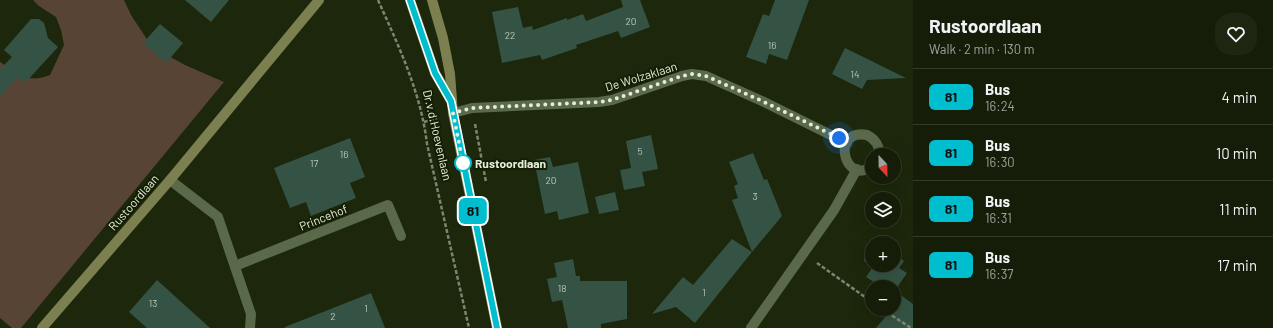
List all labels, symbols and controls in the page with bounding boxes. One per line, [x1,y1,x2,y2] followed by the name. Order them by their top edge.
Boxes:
[1215,13,1257,55] button: heart
[929,14,1042,37] text: Rustoordlaan
[625,15,637,27] house number: 20
[505,29,515,41] house number: 22
[768,39,776,51] house number: 16
[929,41,1034,57] text: Walk · 2 min · 130 m
[603,58,679,94] street label: De Wolzaklaan
[850,68,860,80] house number: 14
[985,80,1010,98] text: Bus
[421,88,455,182] street label: Dr.v.d.Hoevenlaan
[945,88,957,105] text: 81
[1221,88,1257,106] text: 4 min
[985,98,1015,114] text: 16:24
[829,128,849,148] your location
[985,136,1010,154] text: Bus
[945,144,957,161] text: 81
[1216,144,1257,162] text: 10 min
[637,145,643,157] house number: 5
[340,148,348,160] house number: 16
[865,148,901,184] north arrow
[865,148,901,316] map controls
[454,154,472,172] marker: Rustoordlaan
[985,154,1015,170] text: 16:30
[475,156,546,170] place label: Rustoordlaan
[310,157,318,169] house number: 17
[105,171,161,233] street label: Rustoordlaan
[545,174,557,186] house number: 20
[752,190,758,202] house number: 3
[865,192,901,228] button: layers
[985,192,1010,210] text: Bus
[455,198,491,224] line badge: 81
[945,200,957,217] text: 81
[1219,200,1257,218] text: 11 min
[297,201,349,233] street label: Princehof
[467,202,479,219] text: 81
[985,210,1012,226] text: 16:31
[865,236,901,272] button: +
[985,248,1010,266] text: Bus
[945,256,957,273] text: 81
[1217,256,1257,274] text: 17 min
[985,266,1014,282] text: 16:37
[865,280,901,316] button: −
[558,282,566,294] house number: 18
[702,286,706,298] house number: 1
[149,297,157,309] house number: 13
[364,302,368,314] house number: 1
[330,310,336,322] house number: 2

